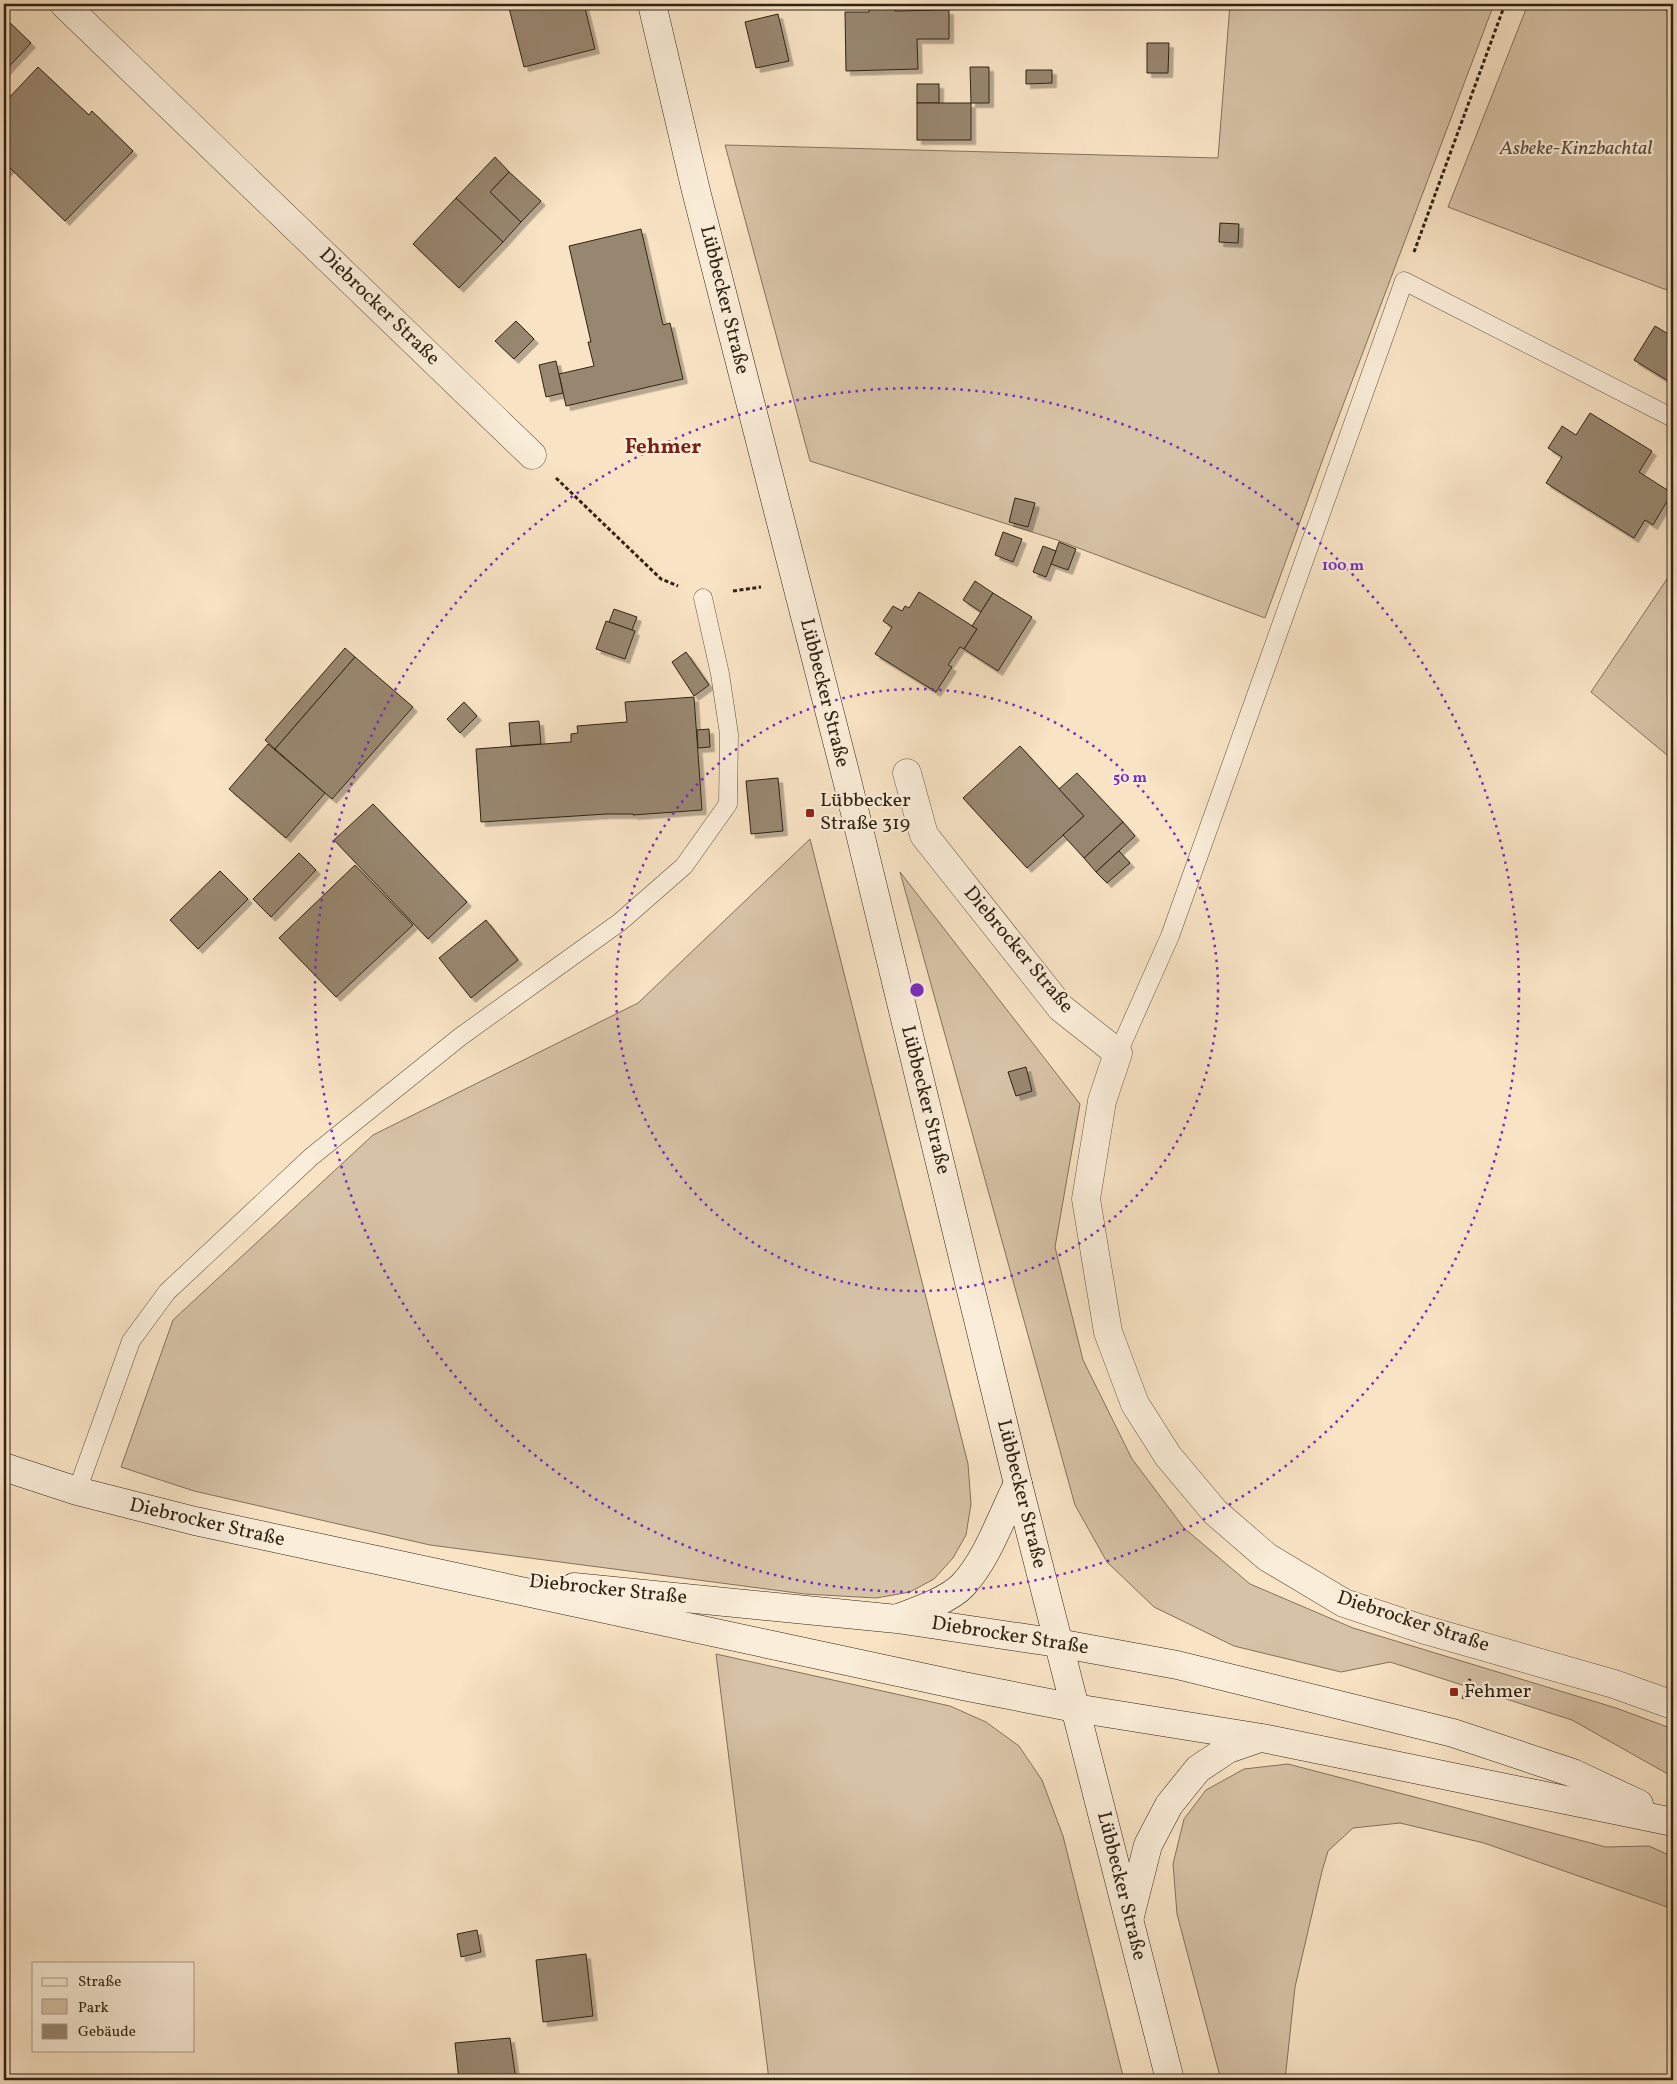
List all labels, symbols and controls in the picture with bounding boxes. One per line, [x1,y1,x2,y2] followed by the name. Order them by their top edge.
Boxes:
[1499,135,1652,163] park label: Asbeke-Kinzbachtal
[692,223,756,377] street label: Lübbecker Straße
[312,242,446,372] street label: Diebrocker Straße
[625,433,701,462] district label: Fehmer
[1322,556,1365,577] text: 100 m
[792,616,856,770] street label: Lübbecker Straße
[1113,768,1147,789] text: 50 m
[820,787,911,838] place label: Lübbecker Straße 319
[804,807,816,819] marker: Lübbecker Straße 319
[956,880,1080,1020] street label: Diebrocker Straße
[908,981,926,999] centre of rings
[893,1023,957,1177] street label: Lübbecker Straße
[989,1417,1053,1571] street label: Lübbecker Straße
[126,1491,288,1555] street label: Diebrocker Straße
[528,1568,688,1612] street label: Diebrocker Straße
[1333,1584,1493,1660] street label: Diebrocker Straße
[929,1610,1091,1662] street label: Diebrocker Straße
[1464,1678,1531,1706] place label: Fehmer
[1448,1686,1460,1698] marker: Fehmer
[1089,1809,1153,1963] street label: Lübbecker Straße
[32,1962,195,2052] legend
[78,1972,121,1993] text: Straße
[78,1998,109,2019] text: Park
[78,2022,136,2043] text: Gebäude

